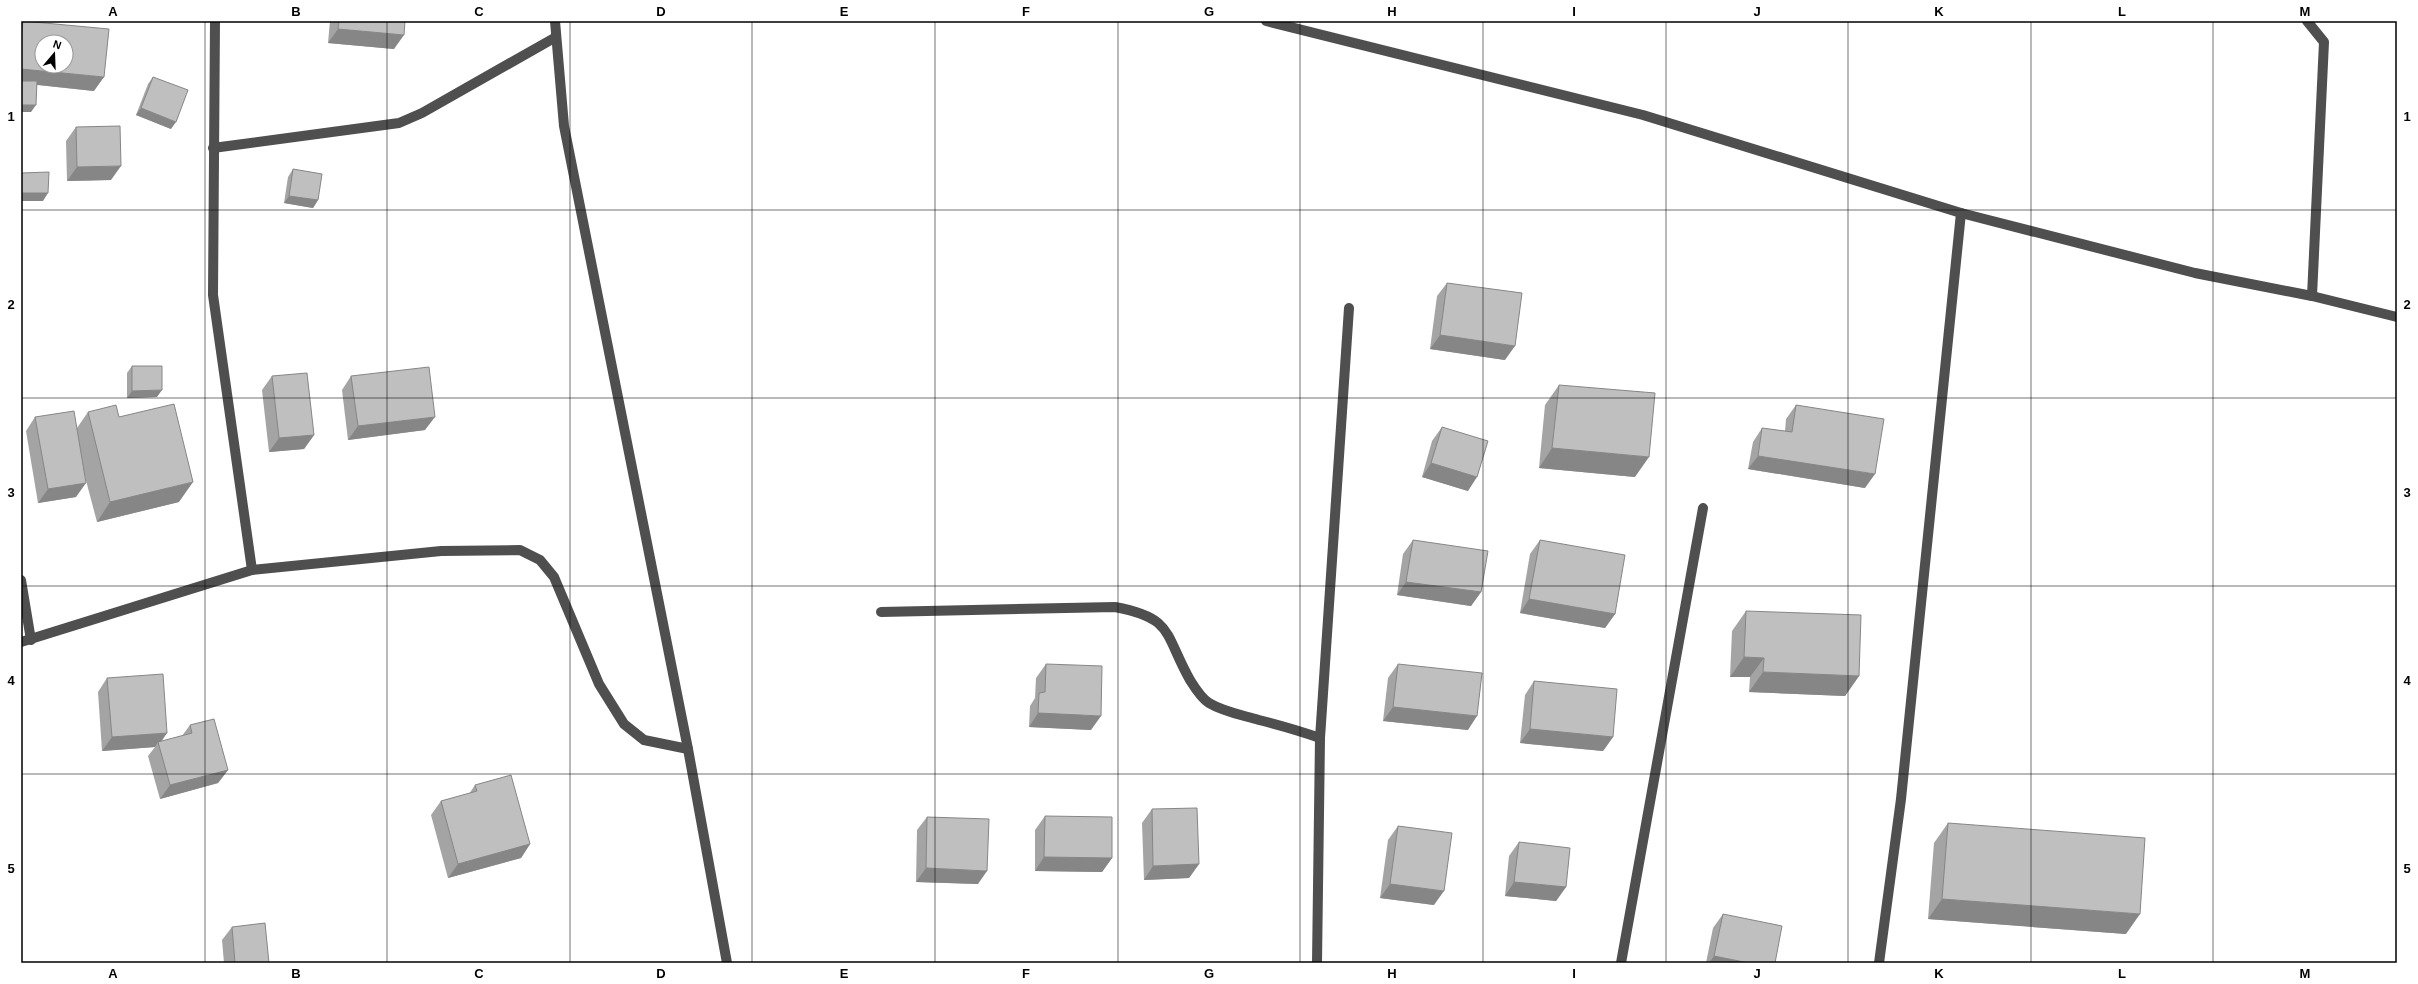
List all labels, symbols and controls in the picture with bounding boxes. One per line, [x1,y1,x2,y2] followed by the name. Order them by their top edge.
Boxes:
[108,4,118,19] text: A
[291,4,301,19] text: B
[474,4,484,19] text: C
[656,4,666,19] text: D
[840,4,849,19] text: E
[1022,4,1030,19] text: F
[1204,4,1214,19] text: G
[1387,4,1397,19] text: H
[1572,4,1576,19] text: I
[1753,4,1761,19] text: J
[1934,4,1944,19] text: K
[2118,4,2126,19] text: L
[2300,4,2310,19] text: M
[34,34,74,74] north arrow
[52,38,63,52] text: N
[7,109,15,124] text: 1
[2403,109,2411,124] text: 1
[7,297,15,312] text: 2
[2403,297,2411,312] text: 2
[7,485,15,500] text: 3
[2403,485,2411,500] text: 3
[7,673,15,688] text: 4
[2403,673,2411,688] text: 4
[7,861,15,876] text: 5
[2403,861,2411,876] text: 5
[108,966,118,981] text: A
[291,966,301,981] text: B
[474,966,484,981] text: C
[656,966,666,981] text: D
[840,966,849,981] text: E
[1022,966,1030,981] text: F
[1204,966,1214,981] text: G
[1387,966,1397,981] text: H
[1572,966,1576,981] text: I
[1753,966,1761,981] text: J
[1934,966,1944,981] text: K
[2118,966,2126,981] text: L
[2300,966,2310,981] text: M

